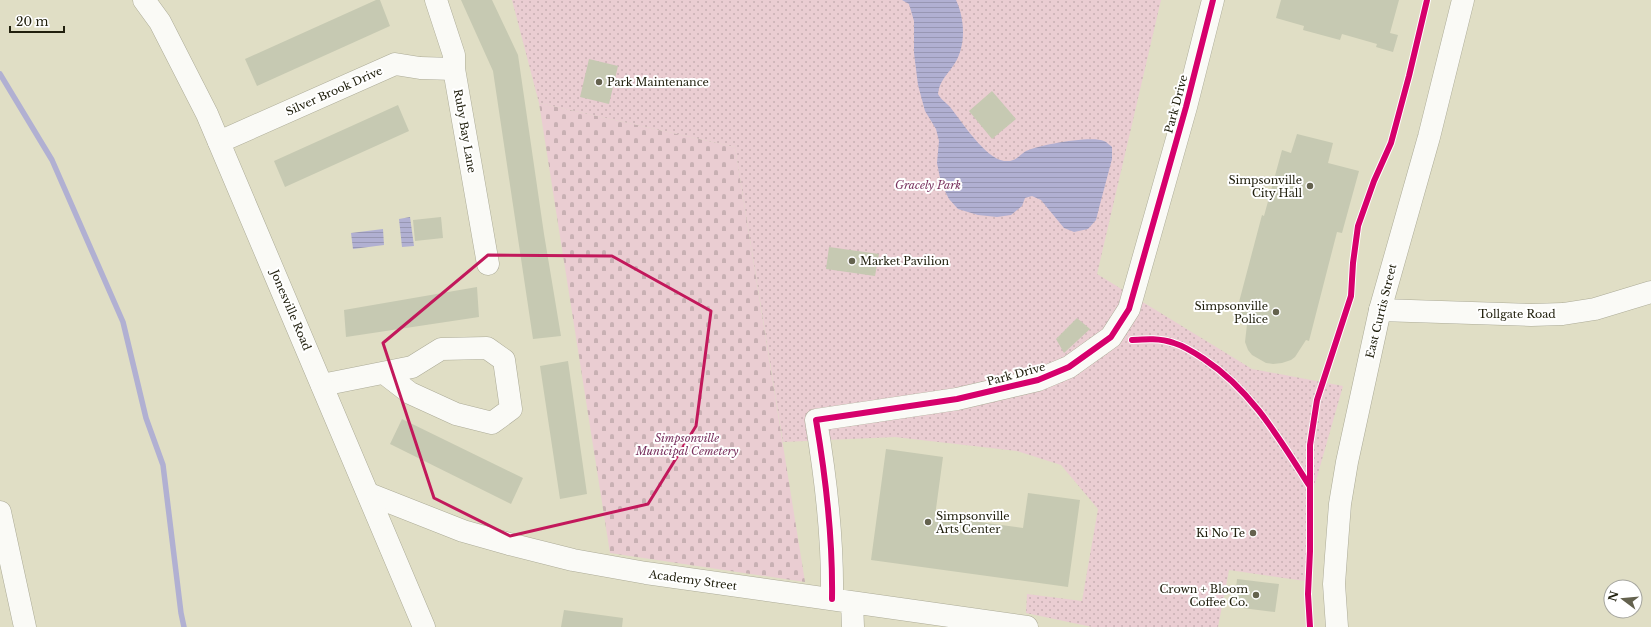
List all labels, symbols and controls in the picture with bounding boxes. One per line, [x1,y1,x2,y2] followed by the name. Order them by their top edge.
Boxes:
[10,8,64,34] scale bar
[16,14,48,29] text: 20 m
[283,63,385,119] street label: Silver Brook Drive
[1161,73,1191,135] street label: Park Drive
[607,75,709,89] place label: Park Maintenance
[594,77,604,87] marker: Park Maintenance
[451,88,479,174] street label: Ruby Bay Lane
[1228,173,1302,200] place label: Simpsonville City Hall
[895,178,961,192] park label: Gracely Park
[1305,181,1315,191] marker: Simpsonville City Hall
[860,254,950,268] place label: Market Pavilion
[847,256,857,266] marker: Market Pavilion
[1362,261,1400,360] street label: East Curtis Street
[267,266,315,353] street label: Jonesville Road
[1194,299,1268,326] place label: Simpsonville Police
[1271,307,1281,317] marker: Simpsonville Police
[1478,307,1556,321] street label: Tollgate Road
[985,359,1047,389] street label: Park Drive
[635,431,739,458] park label: Simpsonville Municipal Cemetery
[935,509,1010,536] place label: Simpsonville Arts Center
[923,517,933,527] marker: Simpsonville Arts Center
[1196,526,1245,540] place label: Ki No Te
[1248,528,1258,538] marker: Ki No Te
[647,567,739,593] street label: Academy Street
[1603,579,1643,619] north arrow
[1160,582,1248,609] place label: Crown + Bloom Coffee Co.
[1605,589,1622,603] text: N
[1251,590,1261,600] marker: Crown + Bloom Coffee Co.

